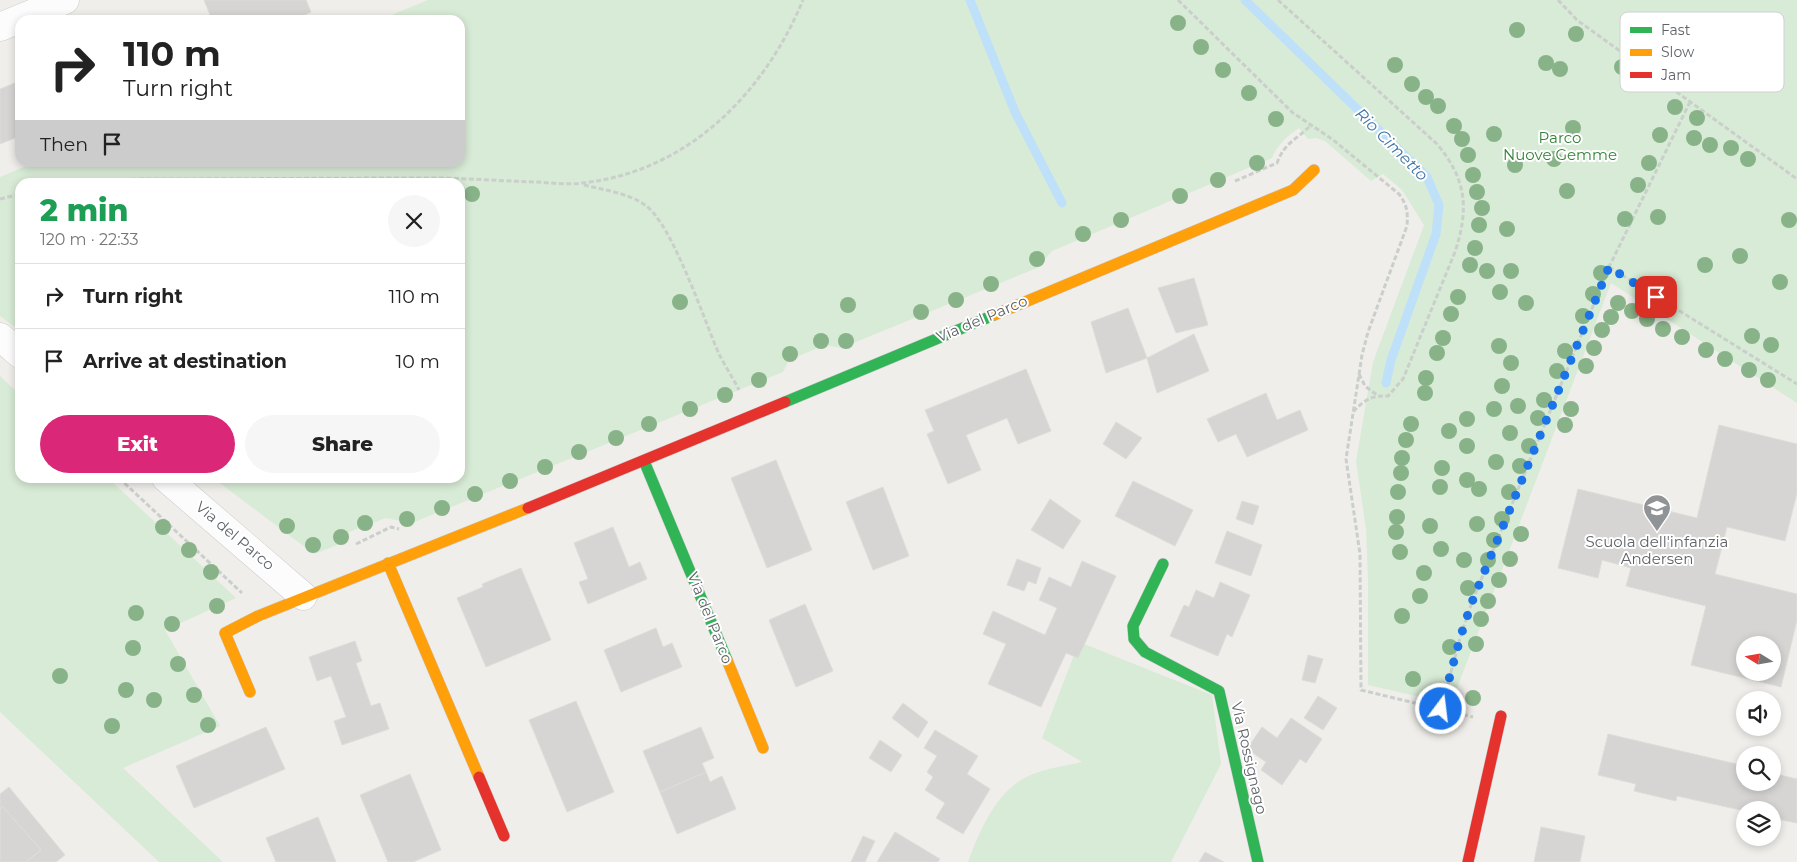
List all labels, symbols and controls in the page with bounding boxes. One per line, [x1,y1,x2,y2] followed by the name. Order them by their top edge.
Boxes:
[1620,12,1784,92] legend
[1661,21,1691,39] text: Fast
[123,32,221,75] text: 110 m
[40,35,105,100] icon: right
[1661,43,1695,61] text: Slow
[1660,66,1691,84] text: Jam
[123,75,233,102] text: Turn right
[1351,104,1432,185] water label: Rio Cimetto
[1503,128,1617,164] park label: Parco Nuove Gemme
[98,130,126,158] icon: arrive
[40,133,88,156] text: Then
[40,192,128,229] text: 2 min
[388,195,440,247] button: close
[40,230,139,249] text: 120 m · 22:33
[1635,276,1677,318] pin
[40,282,68,310] icon: right
[1642,283,1670,311] icon: arrive
[83,285,183,308] text: Turn right
[389,285,440,308] text: 110 m
[933,291,1030,346] street label: Via del Parco
[40,347,68,375] icon: arrive
[83,350,287,373] text: Arrive at destination
[395,350,440,373] text: 10 m
[40,415,235,473] button: Exit
[245,415,440,473] button: Share
[1642,493,1672,532] school or university icon: Scuola dell'infanzia Andersen
[192,497,279,574] street label: Via del Parco
[1586,532,1728,568] place label: Scuola dell'infanzia Andersen
[683,569,737,666] street label: Via del Parco
[1736,636,1781,681] north arrow
[1736,636,1781,846] map controls
[1414,682,1466,734] position arrow
[1736,691,1781,736] button: sound
[1227,700,1272,816] street label: Via Rossignago
[1736,746,1781,791] button: search
[1736,801,1781,846] button: layers

